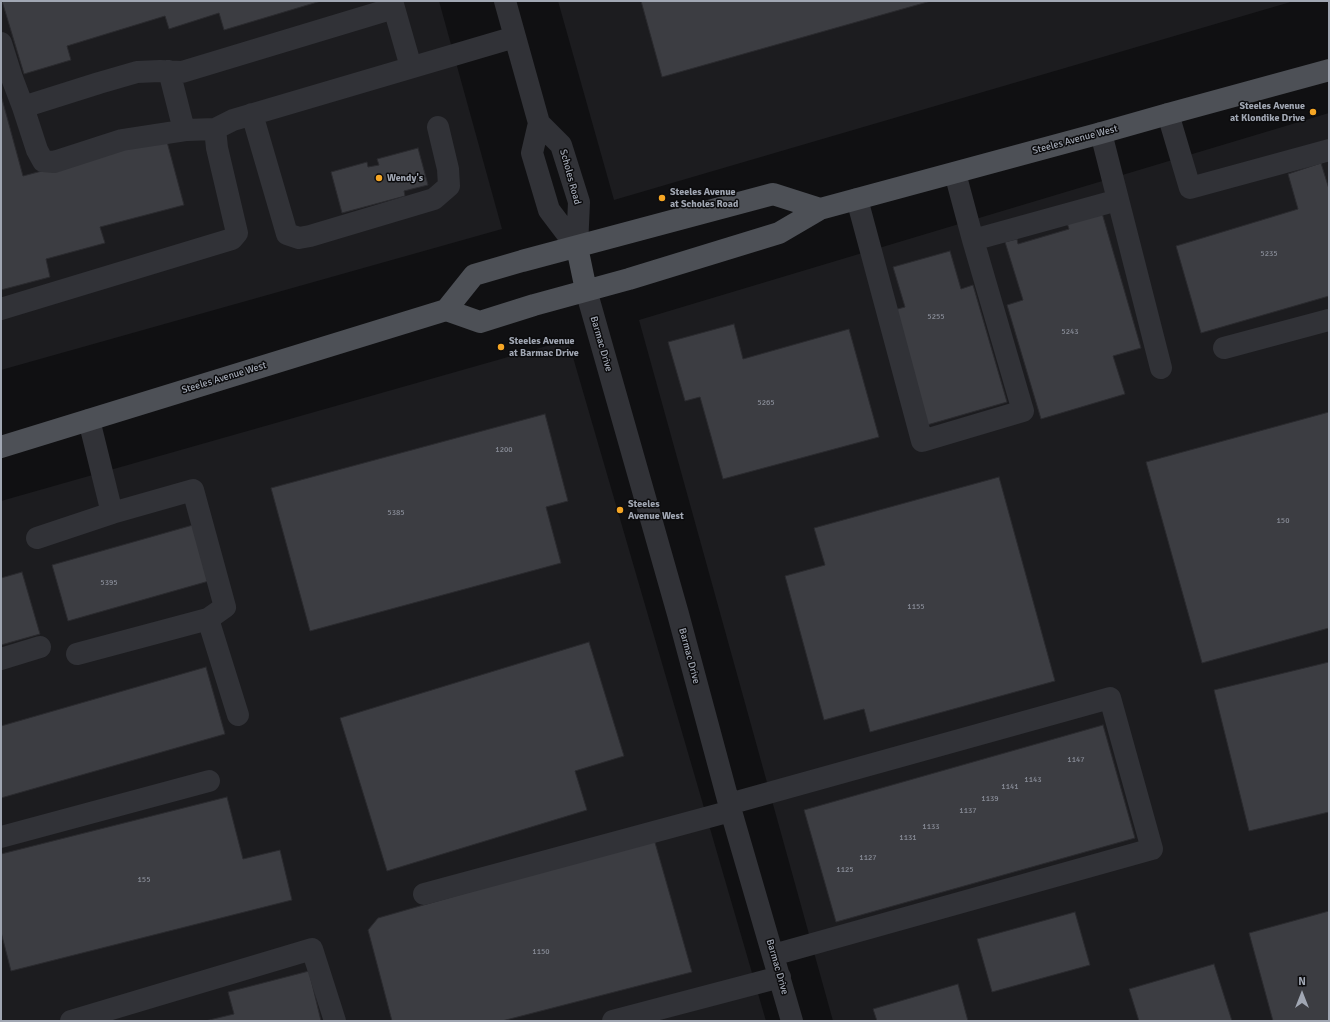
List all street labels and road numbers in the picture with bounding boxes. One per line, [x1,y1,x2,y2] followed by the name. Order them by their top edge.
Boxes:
[1031,123,1119,157] street label: Steeles Avenue West
[557,148,583,206] street label: Scholes Road
[587,315,615,373] street label: Barmac Drive
[180,359,268,397] street label: Steeles Avenue West
[676,627,702,685] street label: Barmac Drive
[763,938,791,996] street label: Barmac Drive

